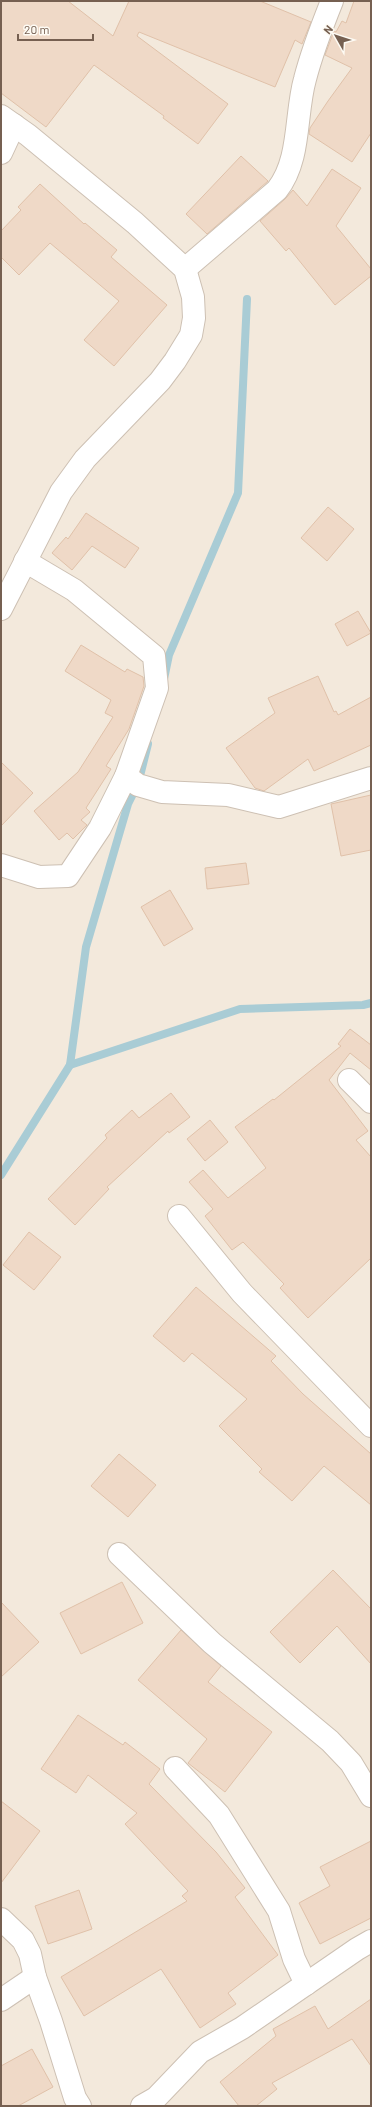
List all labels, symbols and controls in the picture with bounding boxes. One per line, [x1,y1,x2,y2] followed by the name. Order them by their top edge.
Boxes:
[18,16,93,42] scale bar
[316,16,356,56] north arrow
[24,22,50,36] text: 20 m
[320,22,335,36] text: N

